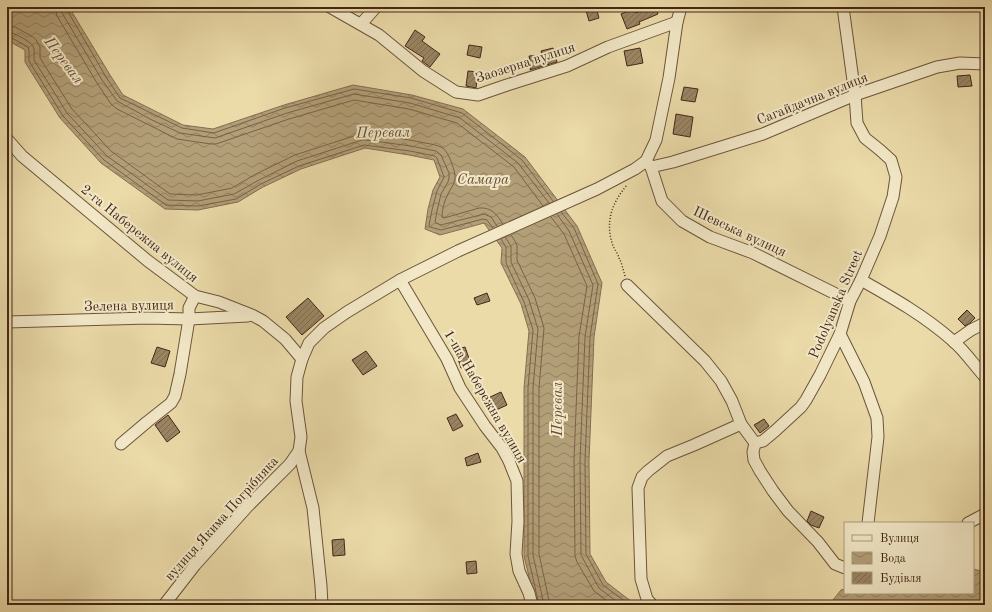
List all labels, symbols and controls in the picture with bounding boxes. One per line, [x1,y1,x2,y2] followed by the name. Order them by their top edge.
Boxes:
[40,34,85,87] water label: Перевал
[474,40,577,86] street label: Заозерна вулиця
[755,70,870,128] street label: Сагайдачна вулиця
[355,126,411,141] water label: Перевал
[457,173,509,188] water label: Самара
[78,182,201,285] street label: 2-га Набережна вулиця
[691,204,788,260] street label: Шевська вулиця
[807,248,865,361] street label: Podolyanska Street
[84,298,174,314] street label: Зелена вулиця
[441,327,529,466] street label: 1-ша Набережна вулиця
[551,382,566,437] water label: Перевал
[162,454,281,583] street label: вулиця Якима Погрібняка
[844,522,974,594] legend
[880,533,919,545] text: Вулиця
[880,553,906,565] text: Вода
[880,572,922,585] text: Будівля

